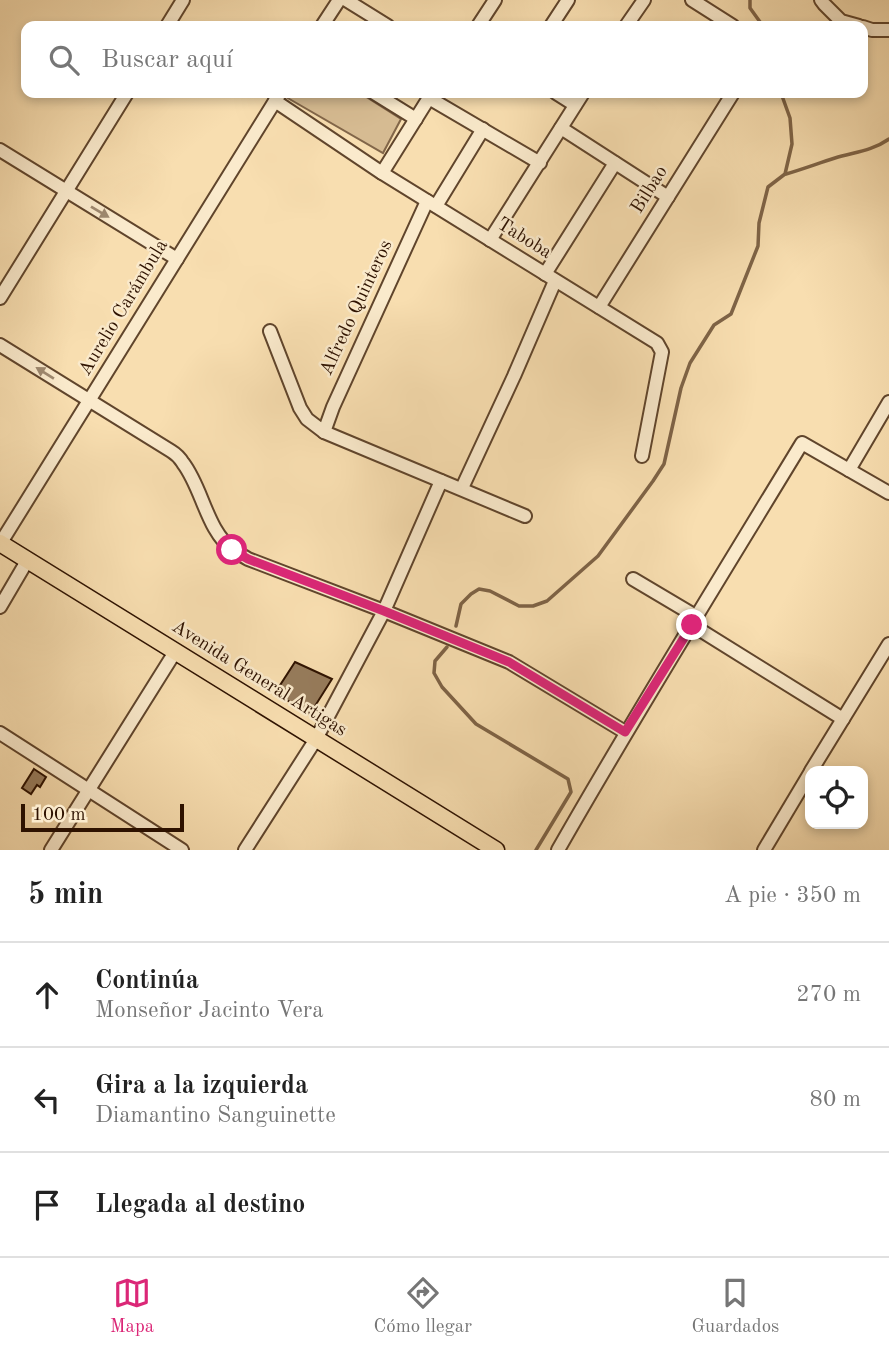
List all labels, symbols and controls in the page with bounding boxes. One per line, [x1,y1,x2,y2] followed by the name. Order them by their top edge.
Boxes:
[21,21,868,98] search box
[45,41,83,79] icon: search
[101,47,233,73] text: Buscar aquí
[628,163,672,217] street label: Bilbao
[90,205,109,218] one-way arrow
[493,215,555,263] street label: Taboba
[76,236,172,379] street label: Aurelio Carámbula
[317,237,397,379] street label: Alfredo Quinteros
[35,366,55,379] one-way arrow
[216,534,247,565] route start
[676,609,707,640] route end
[168,617,350,741] street label: Avenida General Artigas
[805,766,868,829] map controls
[805,766,868,829] button: locate
[21,801,184,833] scale bar
[32,806,85,825] text: 100 m
[28,880,103,910] text: 5 min
[724,884,861,907] text: A pie · 350 m
[95,968,199,994] text: Continúa
[28,976,66,1014] icon: ahead
[796,983,861,1006] text: 270 m
[95,999,324,1022] text: Monseñor Jacinto Vera
[95,1073,308,1099] text: Gira a la izquierda
[28,1081,66,1119] icon: left
[810,1088,861,1111] text: 80 m
[95,1104,336,1127] text: Diamantino Sanguinette
[28,1186,66,1224] icon: arrive
[95,1192,305,1218] text: Llegada al destino
[110,1274,154,1339] tab: Mapa
[374,1274,472,1339] tab: Cómo llegar
[691,1274,779,1339] tab: Guardados

